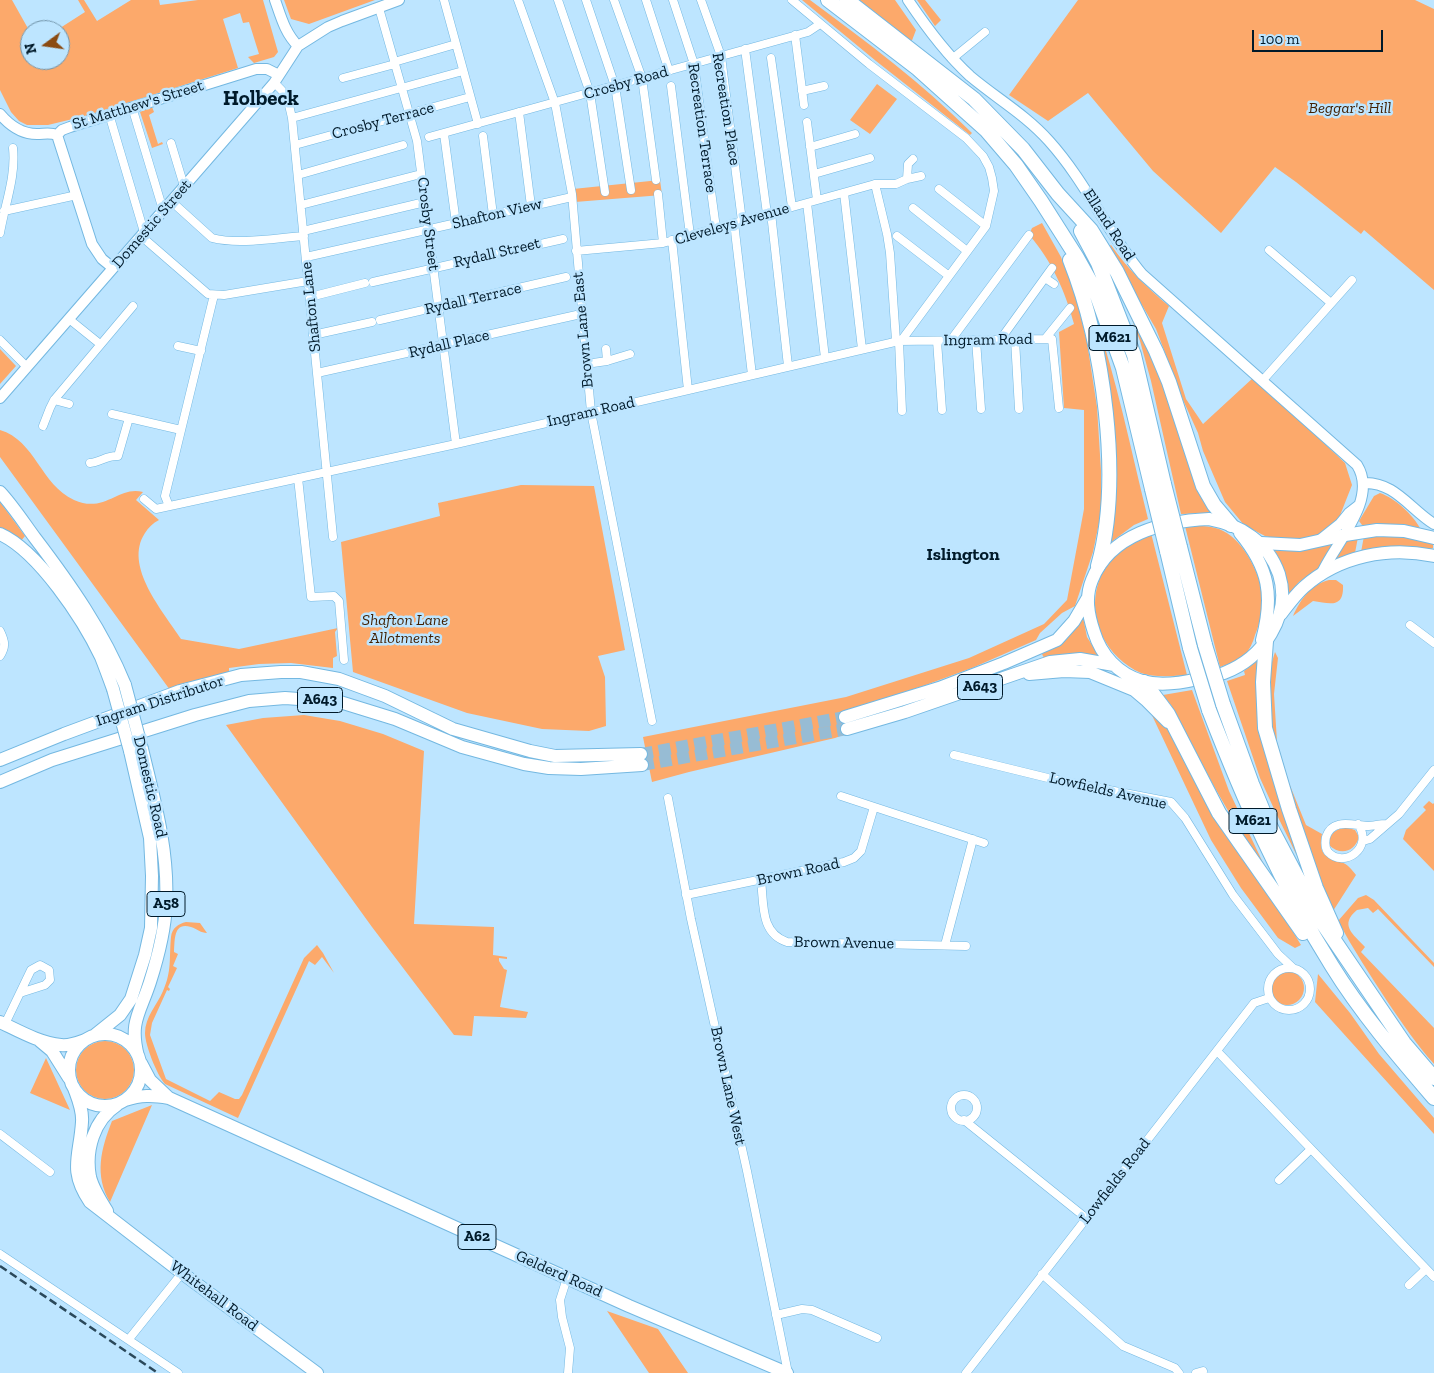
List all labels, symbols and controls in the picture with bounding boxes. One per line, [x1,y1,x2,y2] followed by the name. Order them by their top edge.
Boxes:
[20,20,70,70] north arrow
[1254,20,1385,52] scale bar
[1260,30,1299,48] text: 100 m
[21,41,40,56] text: N
[708,51,744,167] street label: Recreation Place
[582,62,670,104] street label: Crosby Road
[683,62,721,194] street label: Recreation Terrace
[70,76,206,134] street label: St Matthew's Street
[223,86,299,112] district label: Holbeck
[330,98,436,144] street label: Crosby Terrace
[1309,98,1391,118] park label: Beggar's Hill
[108,176,196,272] street label: Domestic Street
[413,176,443,272] street label: Crosby Street
[1079,186,1139,264] street label: Elland Road
[450,194,544,234] street label: Shafton View
[673,199,791,249] street label: Cleveleys Avenue
[452,234,542,272] street label: Rydall Street
[297,261,325,353] street label: Shafton Lane
[568,271,598,389] street label: Brown Lane East
[423,279,523,319] street label: Rydall Terrace
[407,325,491,363] street label: Rydall Place
[1089,326,1137,350] road number: M621
[943,330,1033,350] street label: Ingram Road
[545,393,637,431] street label: Ingram Road
[926,544,1000,566] district label: Islington
[362,610,448,648] park label: Shafton Lane Allotments
[94,671,226,731] street label: Ingram Distributor
[958,674,1002,700] road number: A643
[298,688,342,712] road number: A643
[129,734,171,840] street label: Domestic Road
[1047,768,1169,814] street label: Lowfields Avenue
[1229,808,1277,834] road number: M621
[755,854,841,890] street label: Brown Road
[147,892,185,916] road number: A58
[794,933,894,953] street label: Brown Avenue
[706,1025,750,1147] street label: Brown Lane West
[1076,1134,1154,1228] street label: Lowfields Road
[458,1224,496,1250] road number: A62
[513,1246,605,1302] street label: Gelderd Road
[166,1257,262,1335] street label: Whitehall Road

